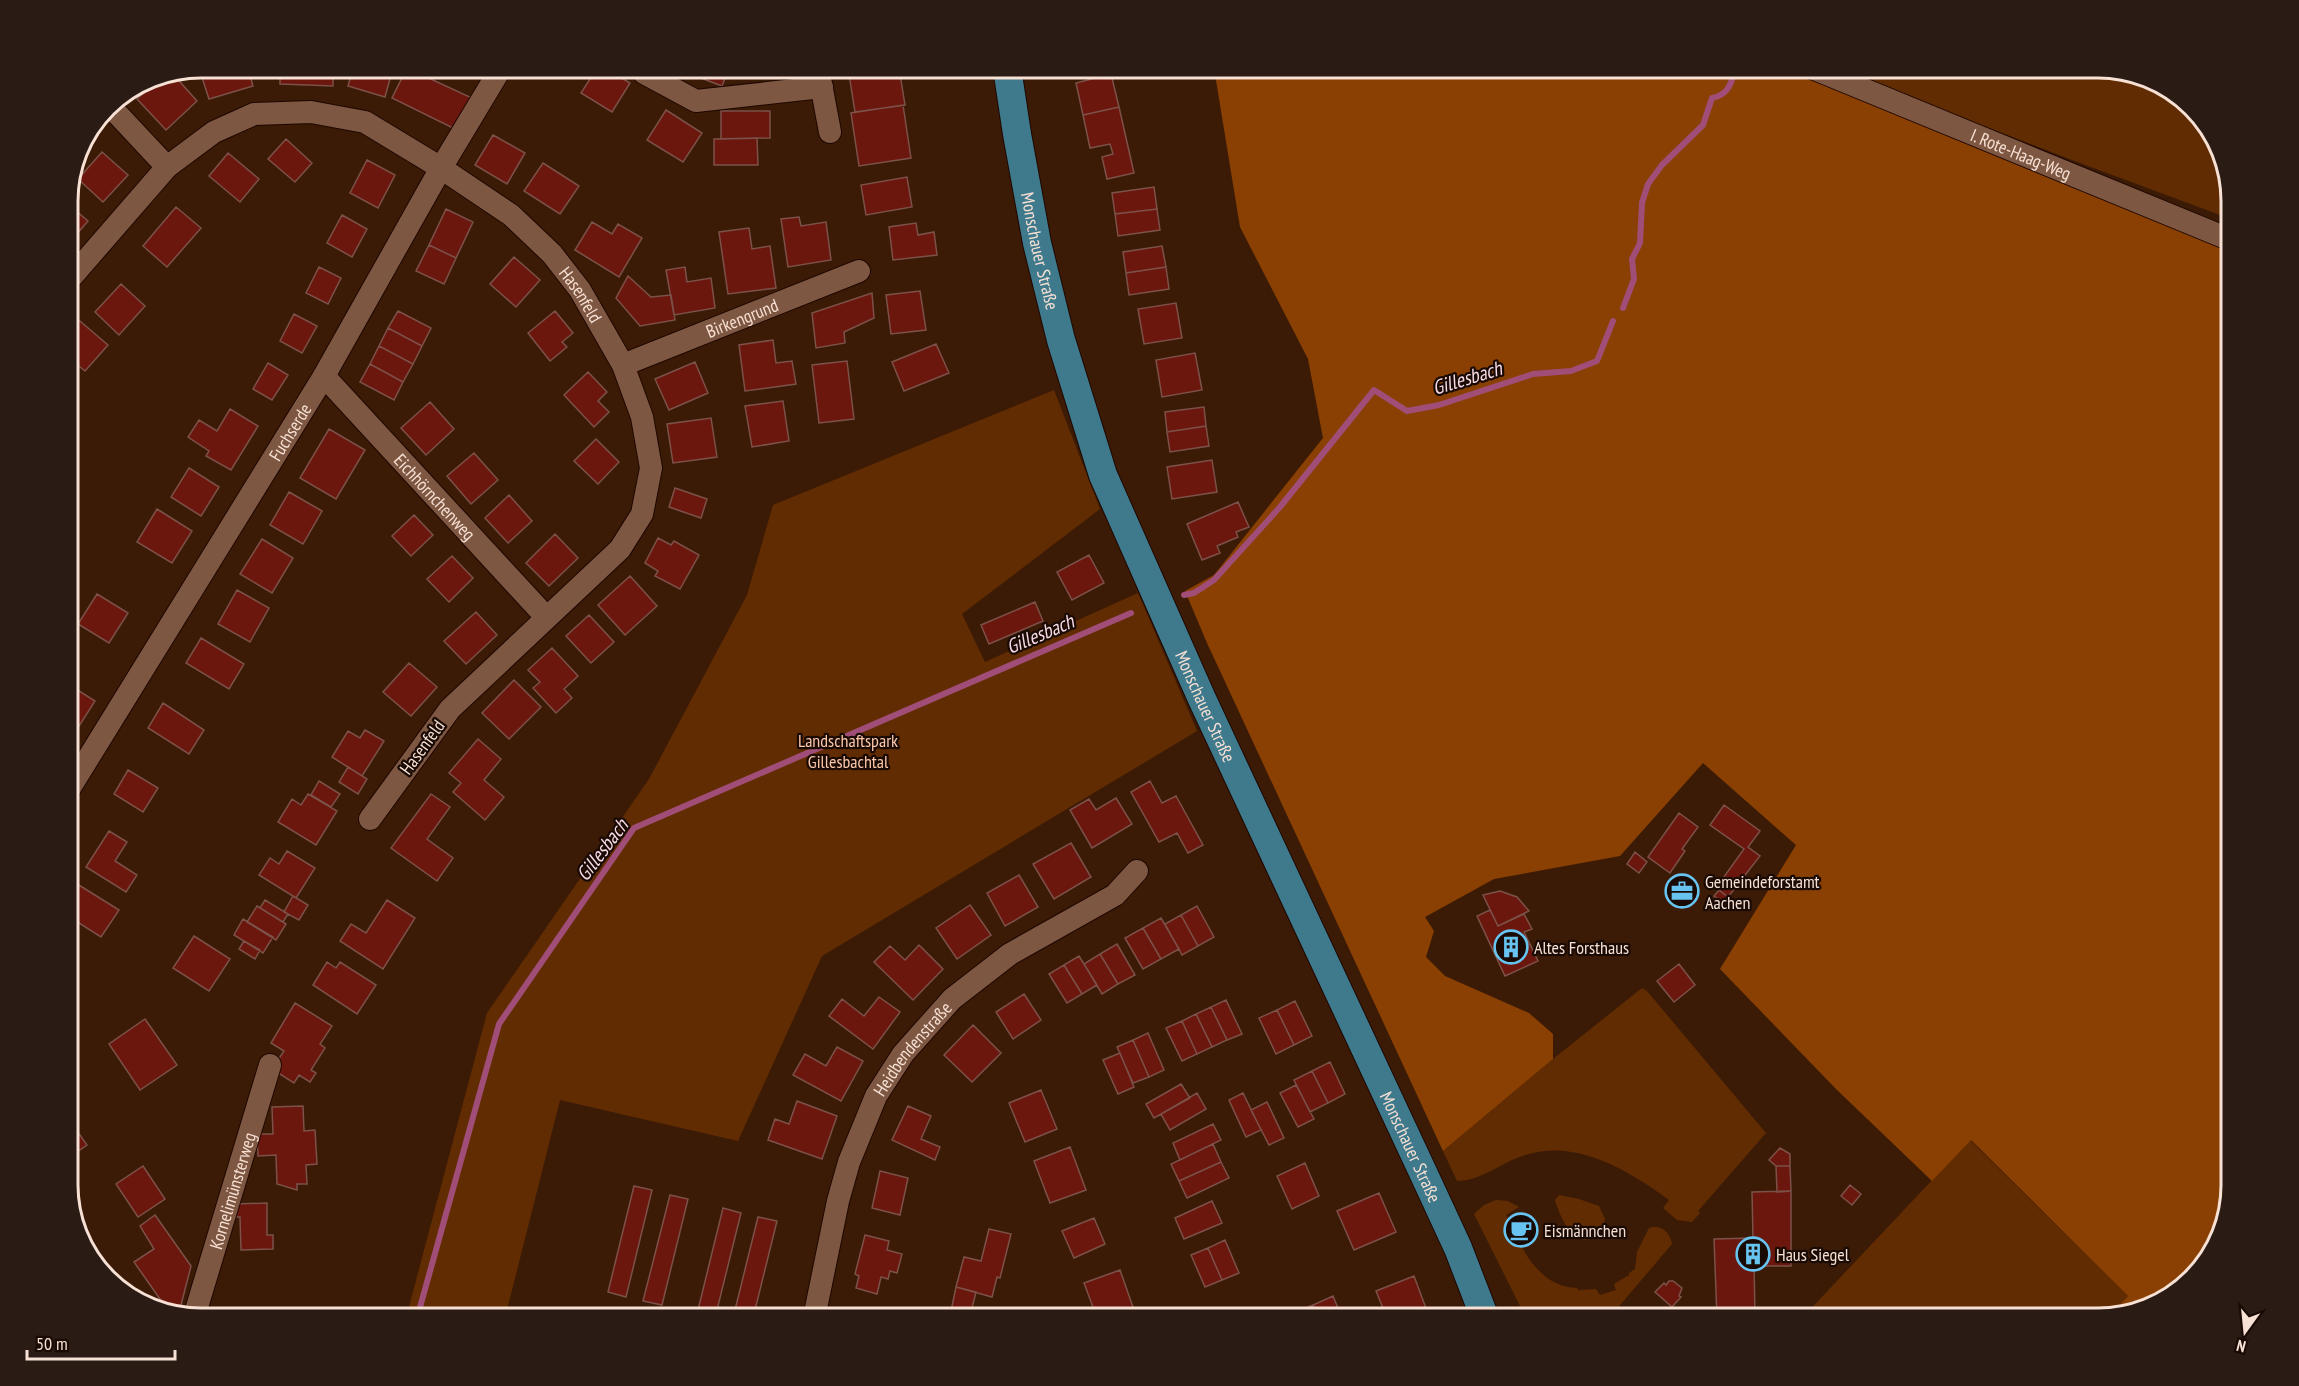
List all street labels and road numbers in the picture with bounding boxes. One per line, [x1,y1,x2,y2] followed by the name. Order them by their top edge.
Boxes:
[1967,123,2075,185] street label: I. Rote-Haag-Weg
[1016,190,1065,312] street label: Monschauer Straße
[554,262,608,326] street label: Hasenfeld
[702,293,781,342] street label: Birkengrund
[263,399,316,465] street label: Fuchserde
[389,448,481,545] street label: Eichhörnchenweg
[1171,647,1241,766] street label: Monschauer Straße
[394,715,450,779] street label: Hasenfeld
[868,996,956,1100] street label: Heidbendenstraße
[1375,1088,1447,1206] street label: Monschauer Straße
[204,1130,261,1252] street label: Kornelimünsterweg

